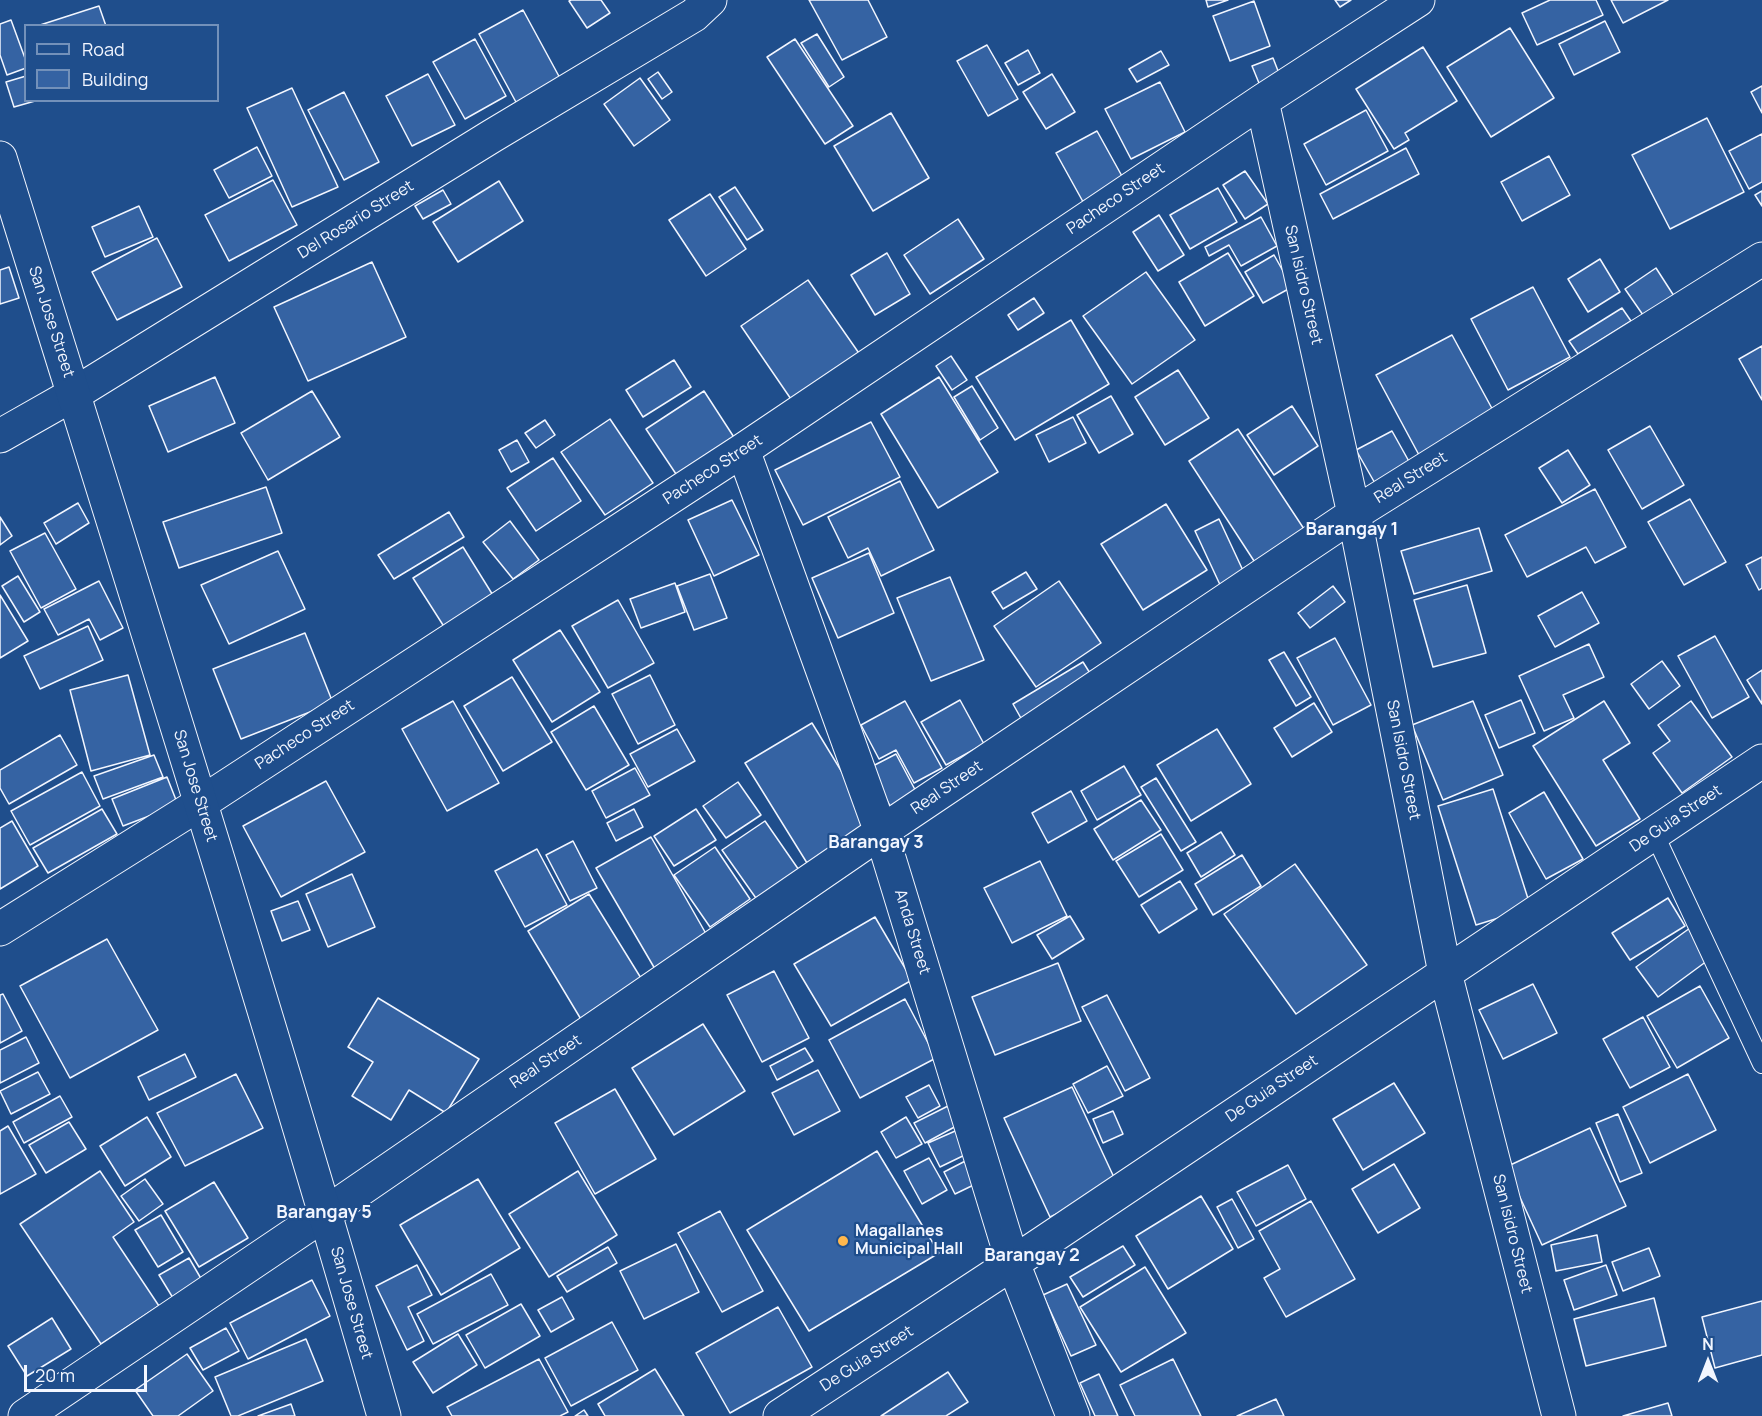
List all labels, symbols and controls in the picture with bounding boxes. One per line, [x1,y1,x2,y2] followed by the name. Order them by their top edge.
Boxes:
[24,24,219,102] legend
[82,37,125,61] text: Road
[82,67,148,91] text: Building
[1063,159,1169,239] street label: Pacheco Street
[295,177,417,263] street label: Del Rosario Street
[1280,223,1326,347] street label: San Isidro Street
[24,264,78,380] street label: San Jose Street
[660,431,766,509] street label: Pacheco Street
[1371,448,1451,508] street label: Real Street
[1306,519,1398,541] district label: Barangay 1
[252,696,358,774] street label: Pacheco Street
[1382,698,1424,822] street label: San Isidro Street
[169,728,221,844] street label: San Jose Street
[908,757,986,819] street label: Real Street
[1626,781,1726,857] street label: De Guia Street
[828,832,924,854] district label: Barangay 3
[890,887,934,977] street label: Anda Street
[507,1031,585,1093] street label: Real Street
[1222,1051,1322,1127] street label: De Guia Street
[1488,1172,1536,1296] street label: San Isidro Street
[276,1202,372,1224] district label: Barangay 5
[855,1222,963,1260] place label: Magallanes Municipal Hall
[836,1234,850,1248] marker: Magallanes Municipal Hall
[326,1245,376,1361] street label: San Jose Street
[984,1245,1080,1267] district label: Barangay 2
[817,1322,917,1396] street label: De Guia Street
[1678,1332,1738,1392] north arrow
[1702,1333,1714,1355] text: N
[27,1353,150,1391] scale bar
[35,1363,75,1387] text: 20 m

